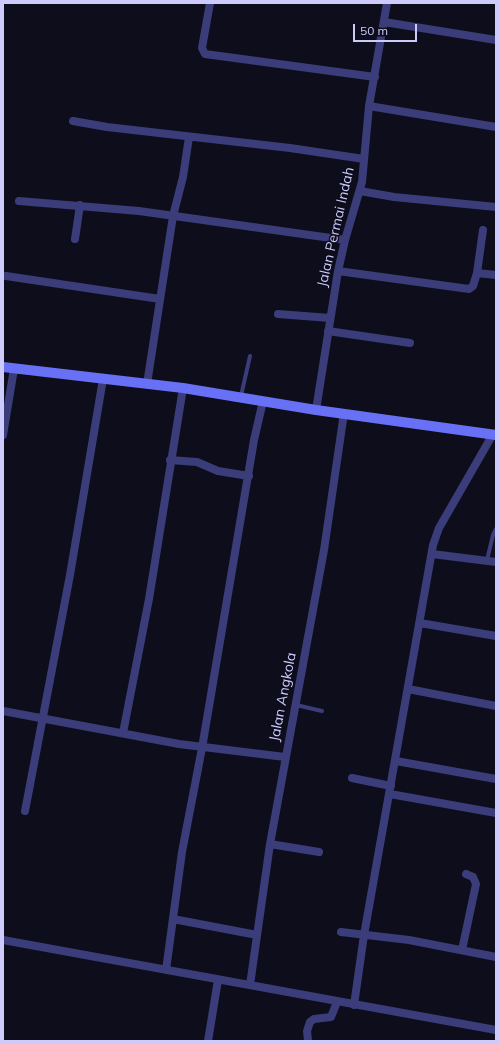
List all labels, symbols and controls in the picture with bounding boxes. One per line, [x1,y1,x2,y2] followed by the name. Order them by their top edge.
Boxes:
[355,16,419,42] scale bar
[360,23,388,38] text: 50 m
[314,165,358,289] street label: Jalan Permai Indah
[266,651,300,743] street label: Jalan Angkola

